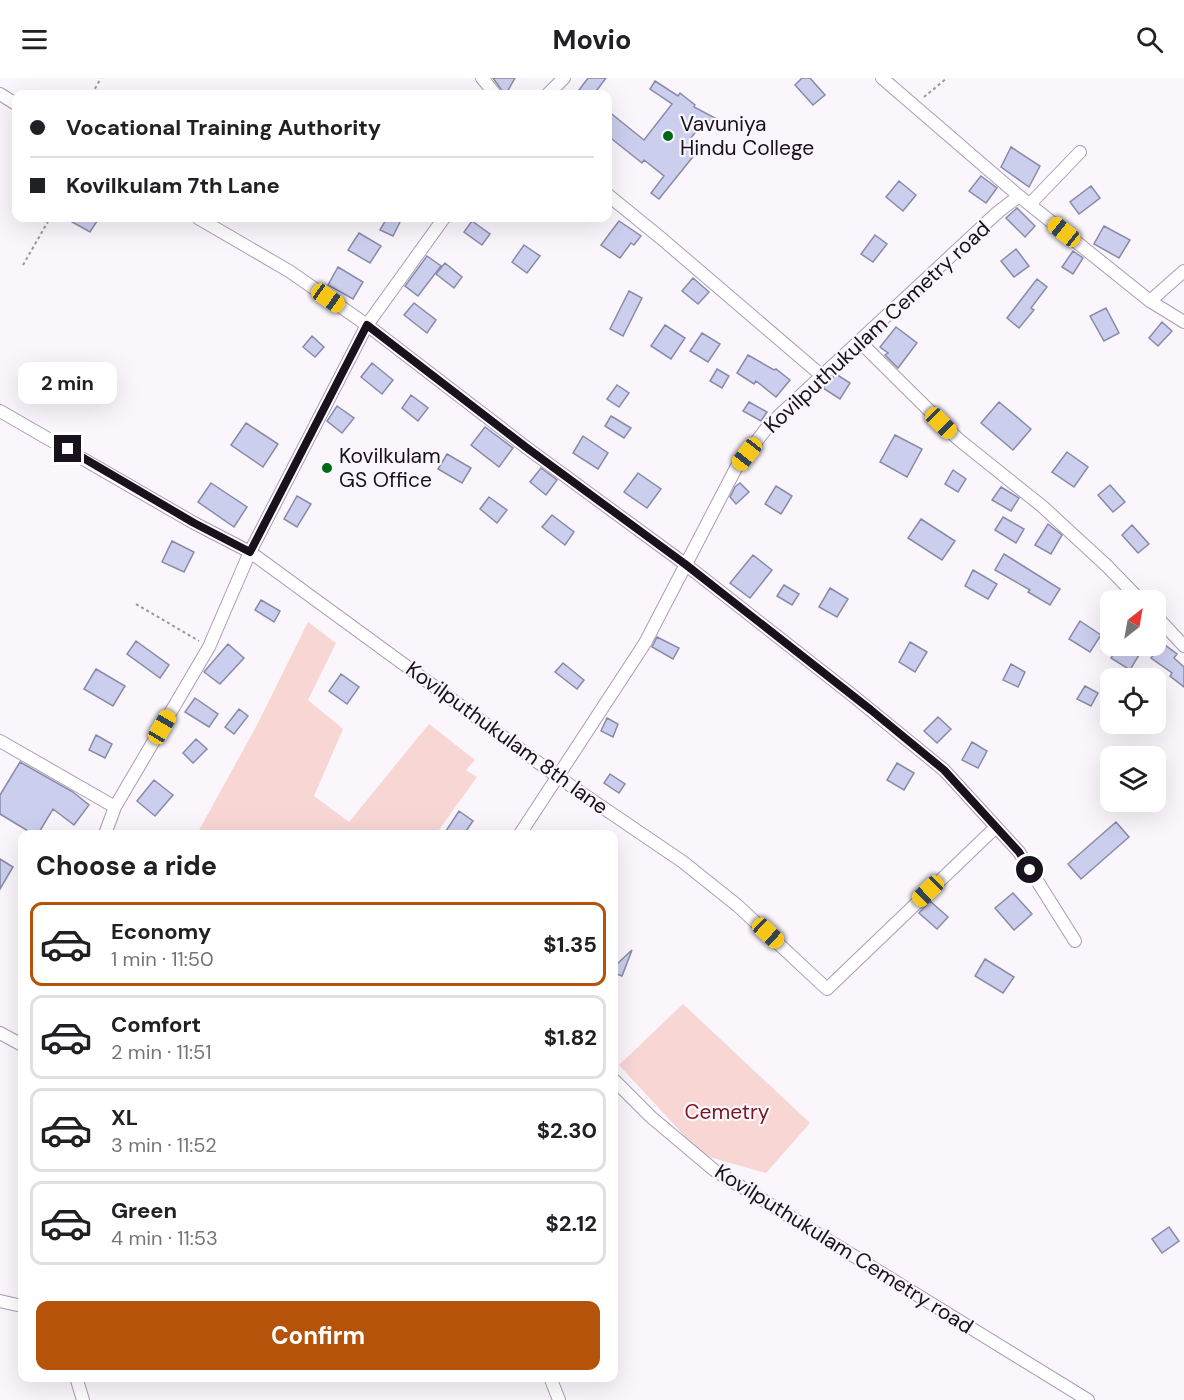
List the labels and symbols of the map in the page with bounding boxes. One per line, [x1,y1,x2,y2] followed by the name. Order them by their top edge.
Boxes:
[680,110,814,162] place label: Vavuniya Hindu College
[661,129,675,143] marker: Vavuniya Hindu College
[1044,214,1084,250] car
[758,215,996,439] street label: Kovilputhukulam Cemetry road
[308,280,348,316] car
[19,362,118,404] callout: 2 min
[922,404,960,442] car
[729,434,765,474] car
[54,435,81,462] route end
[339,442,441,494] place label: Kovilkulam GS Office
[320,461,334,475] marker: Kovilkulam GS Office
[1100,590,1166,656] north arrow
[400,655,614,821] street label: Kovilputhukulam 8th lane
[145,707,179,747] car
[1016,856,1043,883] route start
[909,872,947,910] car
[749,914,787,952] car
[685,1098,770,1126] park label: Cemetry
[709,1158,979,1340] street label: Kovilputhukulam Cemetry road

